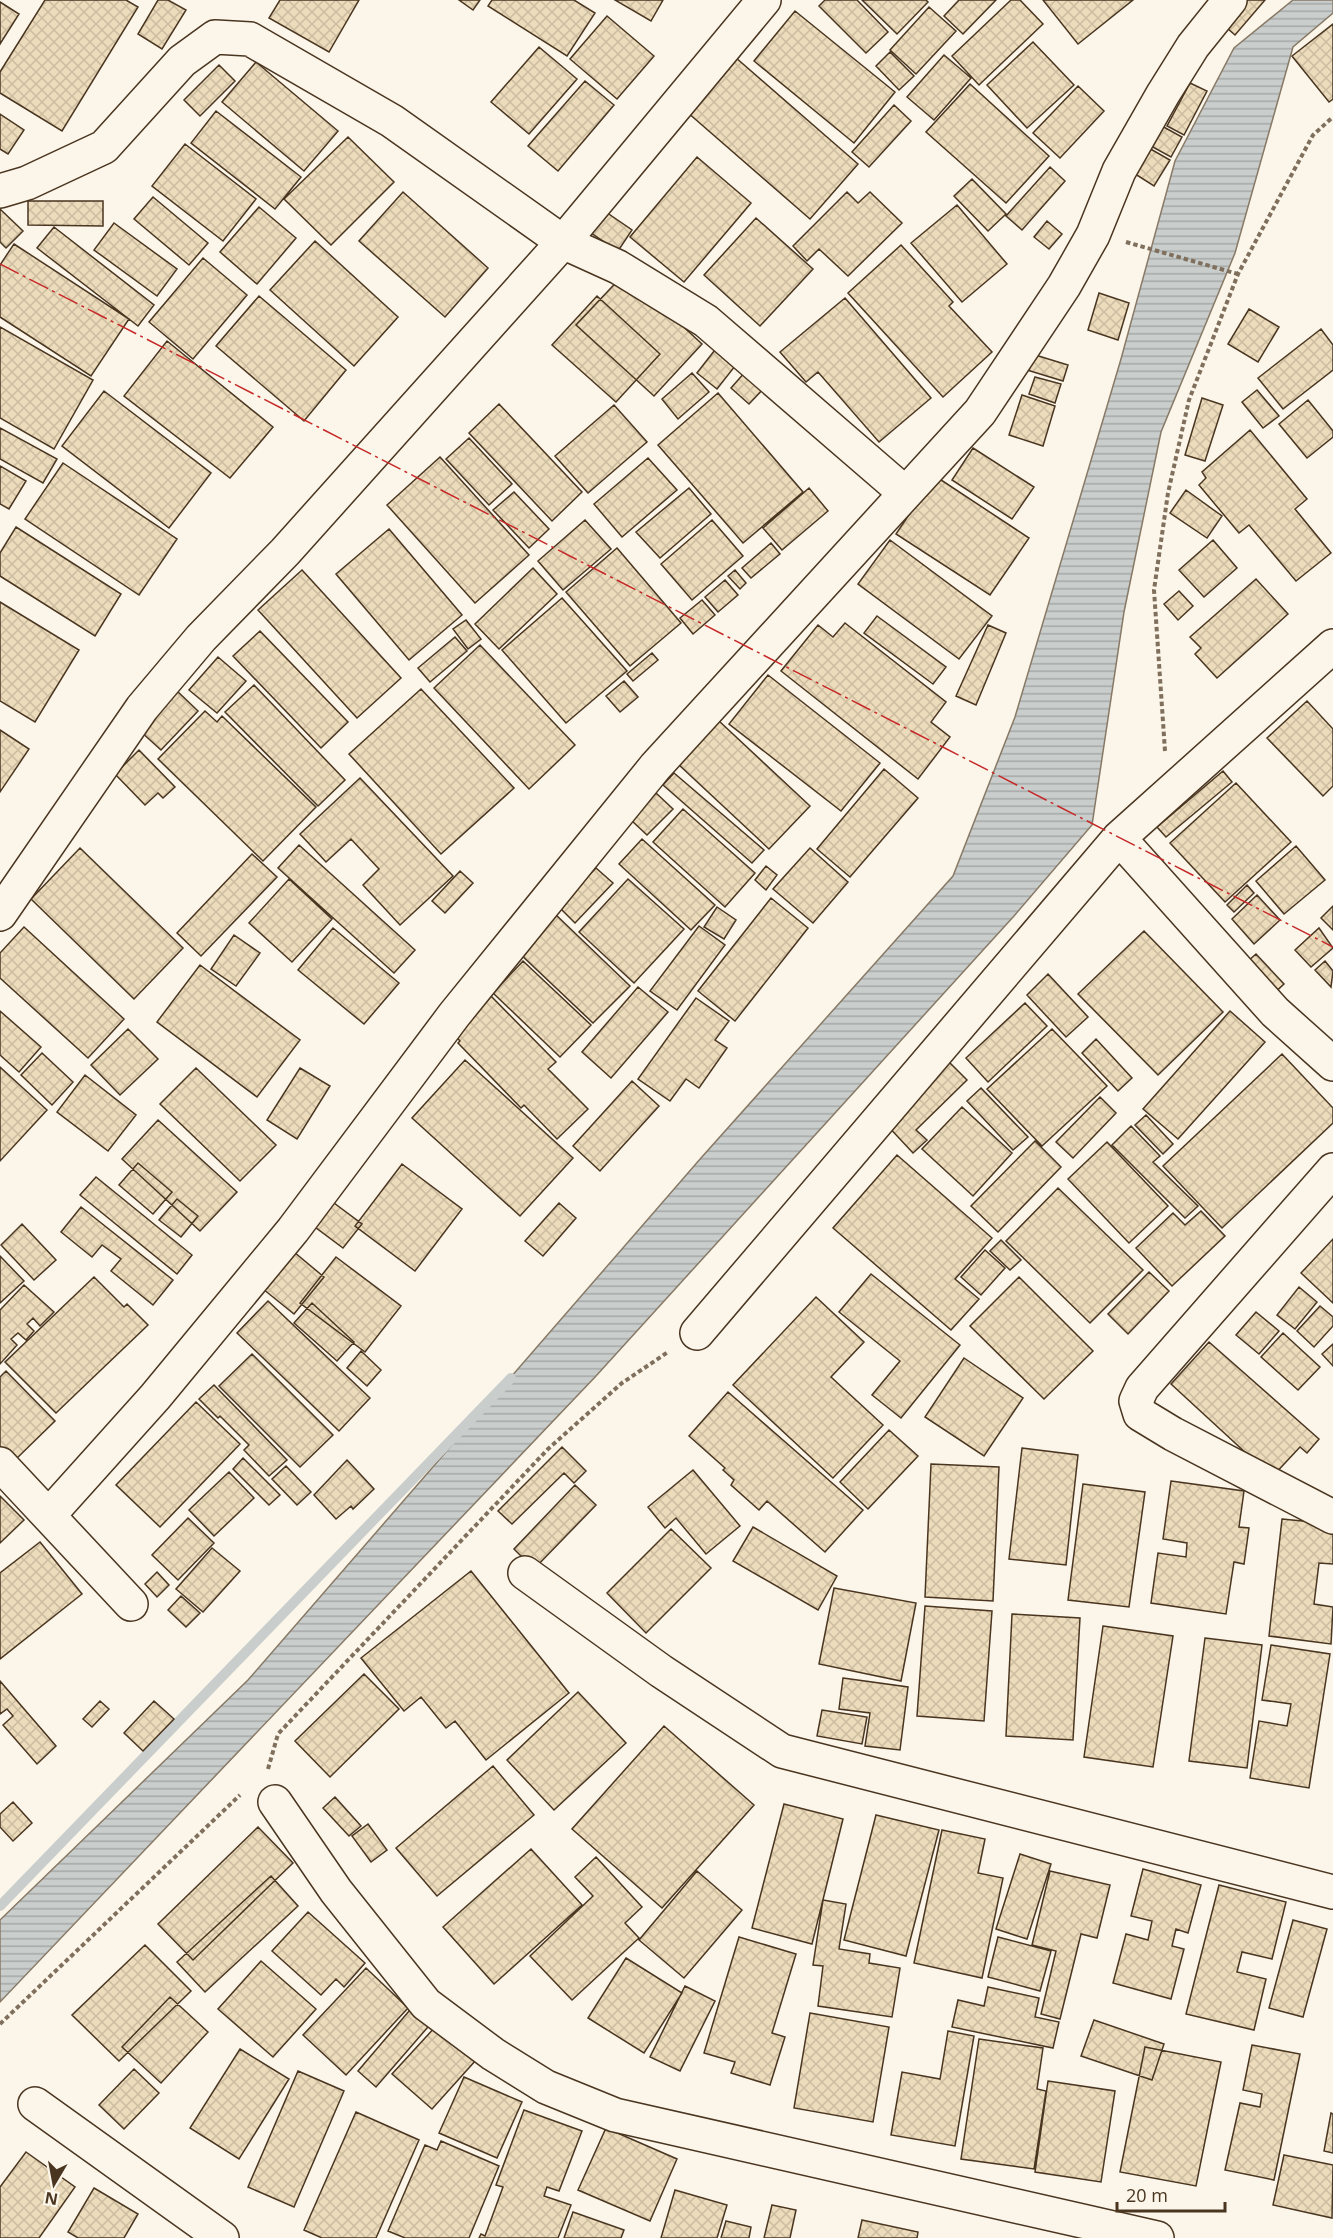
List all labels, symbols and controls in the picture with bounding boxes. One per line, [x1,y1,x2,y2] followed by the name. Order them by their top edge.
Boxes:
[24,2154,84,2214] north arrow
[1117,2175,1225,2213] scale bar
[1126,2183,1168,2207] text: 20 m
[43,2187,60,2211] text: N

